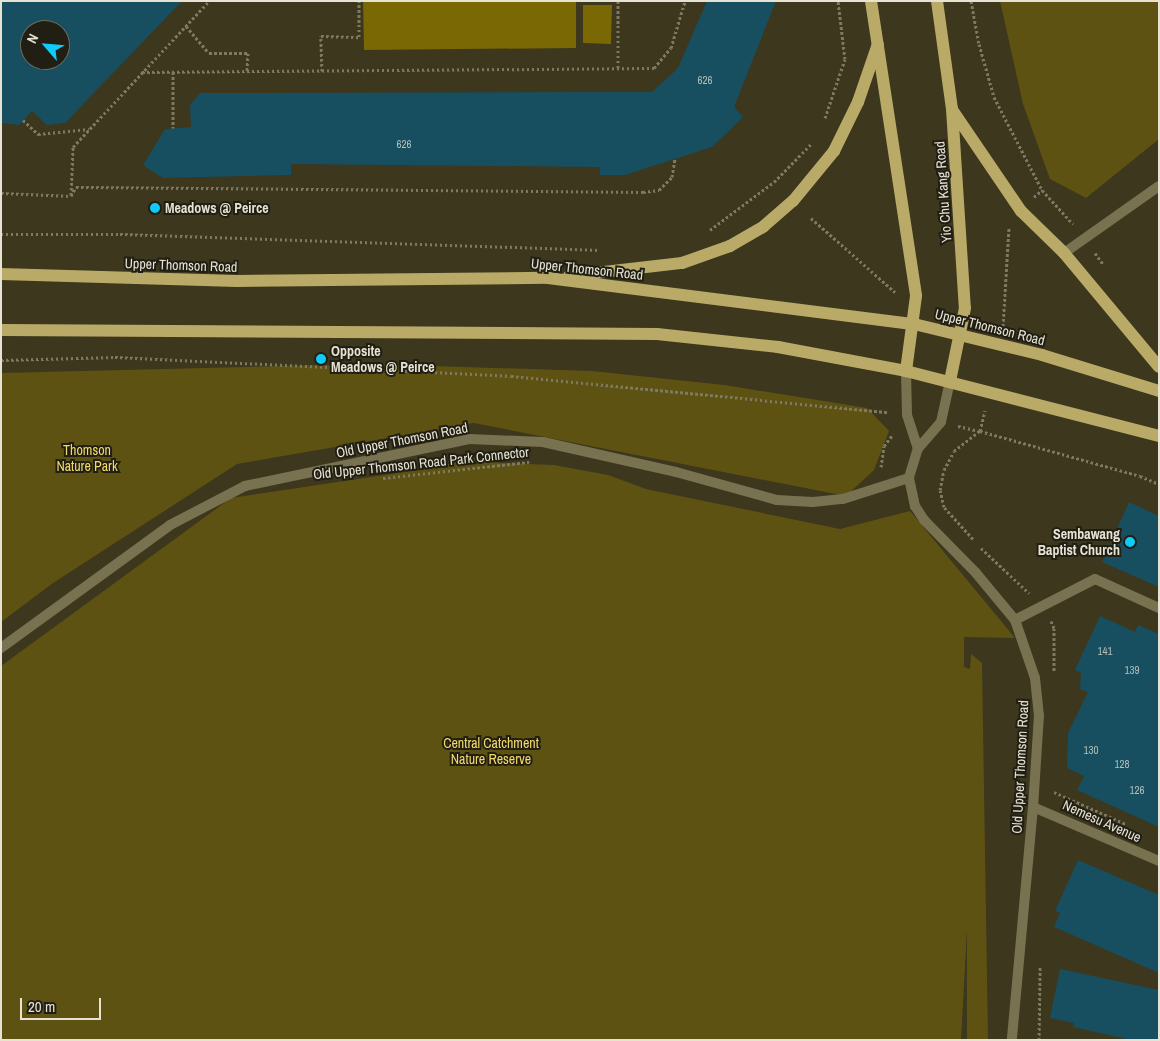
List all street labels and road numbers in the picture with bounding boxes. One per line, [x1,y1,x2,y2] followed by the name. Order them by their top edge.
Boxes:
[931,141,955,243] street label: Yio Chu Kang Road
[124,255,238,275] street label: Upper Thomson Road
[530,255,644,283] street label: Upper Thomson Road
[933,305,1047,349] street label: Upper Thomson Road
[335,419,469,461] street label: Old Upper Thomson Road
[312,443,530,483] street label: Old Upper Thomson Road Park Connector
[1008,700,1032,834] street label: Old Upper Thomson Road
[1060,796,1144,846] street label: Nemesu Avenue

